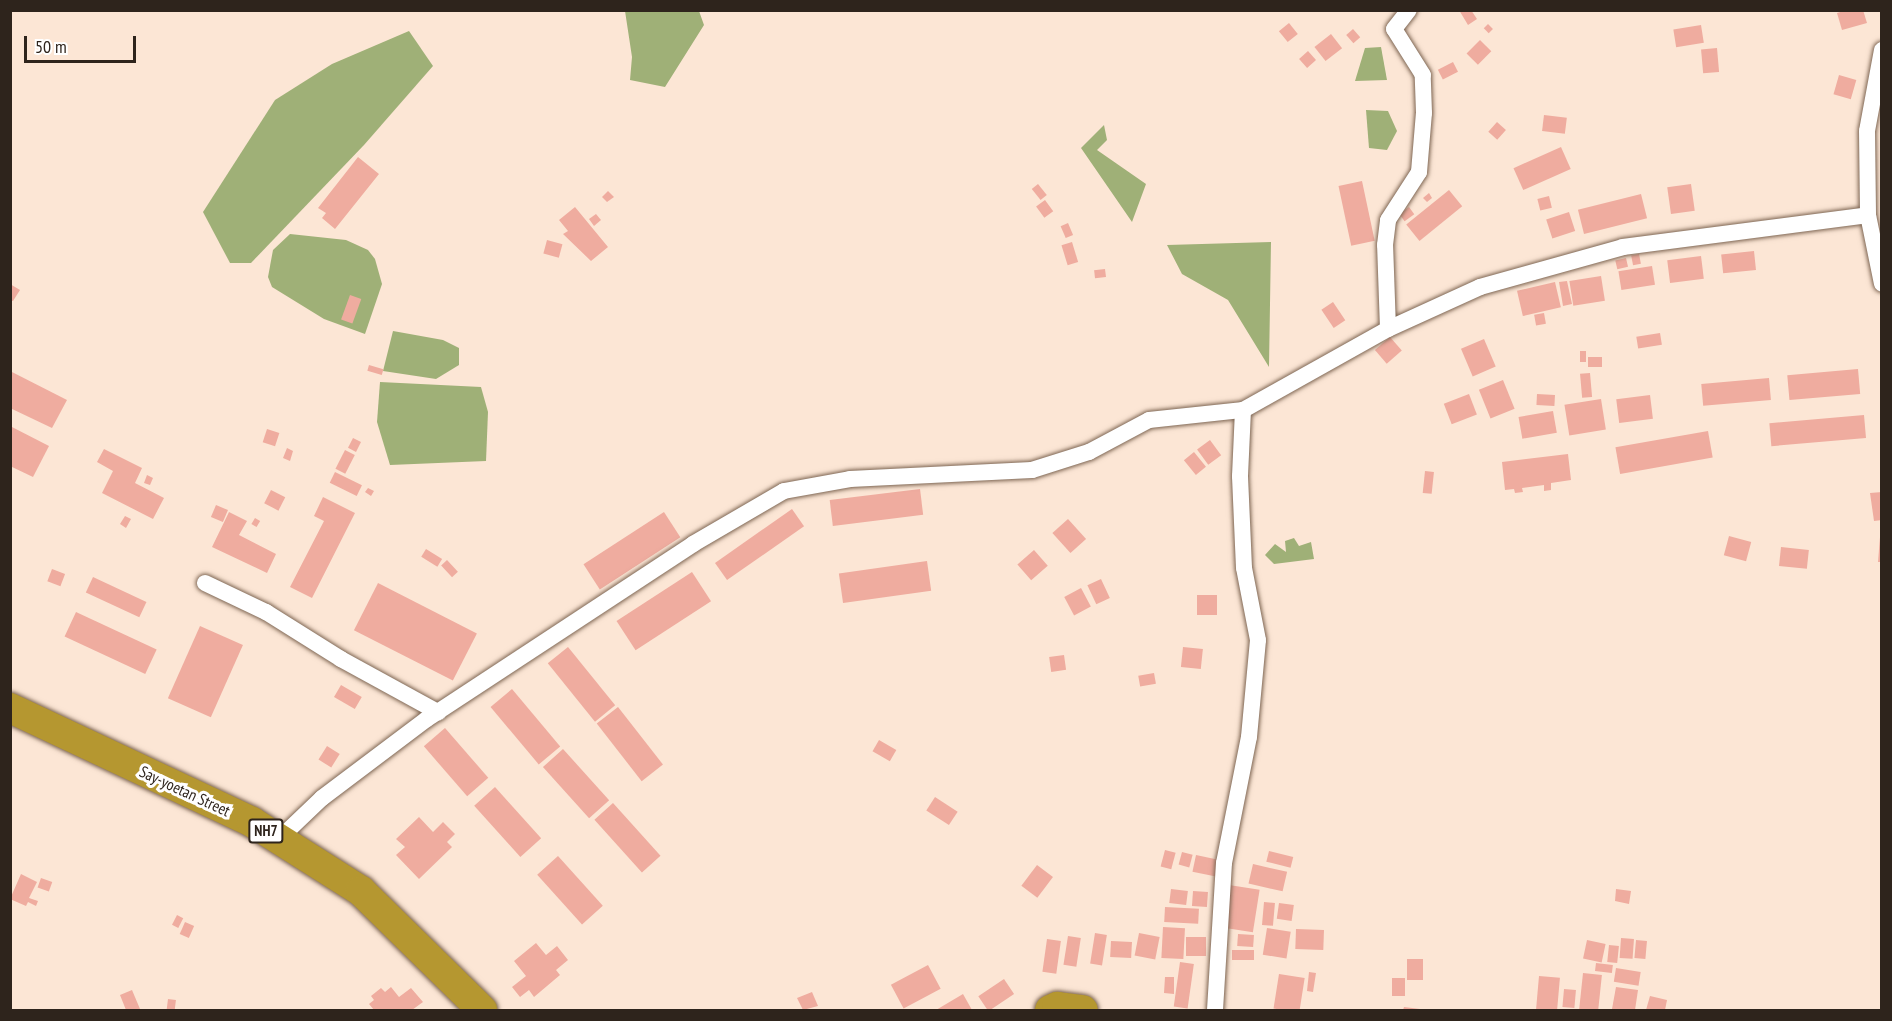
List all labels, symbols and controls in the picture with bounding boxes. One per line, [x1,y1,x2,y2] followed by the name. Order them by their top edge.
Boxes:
[27,24,140,62] scale bar
[35,35,67,58] text: 50 m
[137,762,233,820] street label: Say-yoetan Street
[248,819,284,843] road number: NH7

